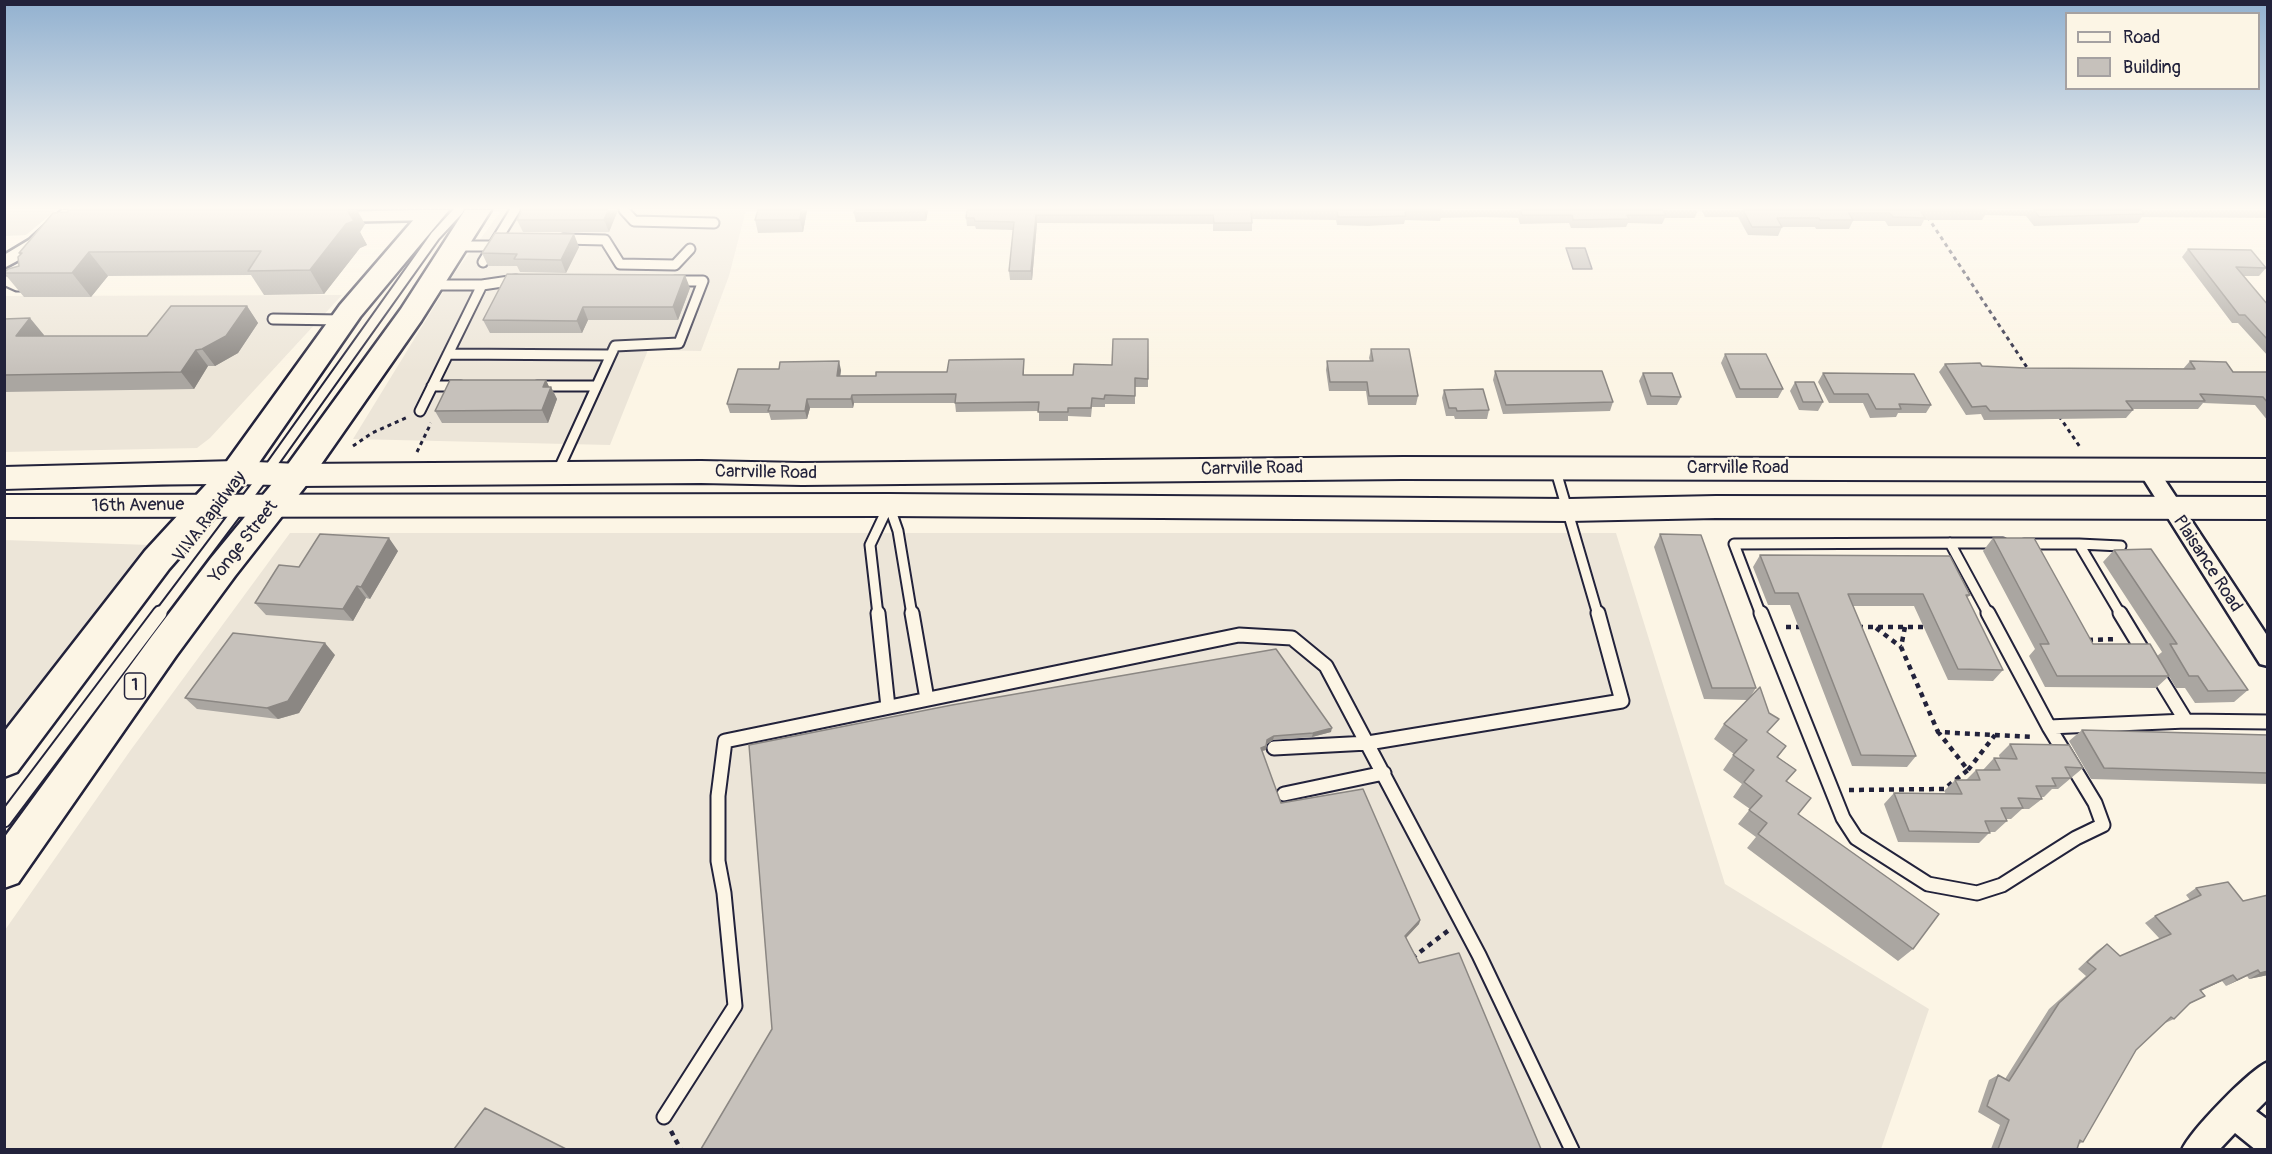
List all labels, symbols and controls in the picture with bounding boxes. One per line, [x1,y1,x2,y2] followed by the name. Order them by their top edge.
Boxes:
[2065,12,2260,90] legend
[2123,26,2160,49] text: Road
[2123,56,2181,79] text: Building
[1201,457,1303,481] street label: Carrville Road
[1687,457,1789,479] street label: Carrville Road
[715,461,817,485] street label: Carrville Road
[169,467,251,567] street label: VIVA Rapidway
[92,494,184,518] street label: 16th Avenue
[205,496,283,588] street label: Yonge Street
[2168,512,2246,616] street label: Plaisance Road
[124,673,146,699] road number: 1

